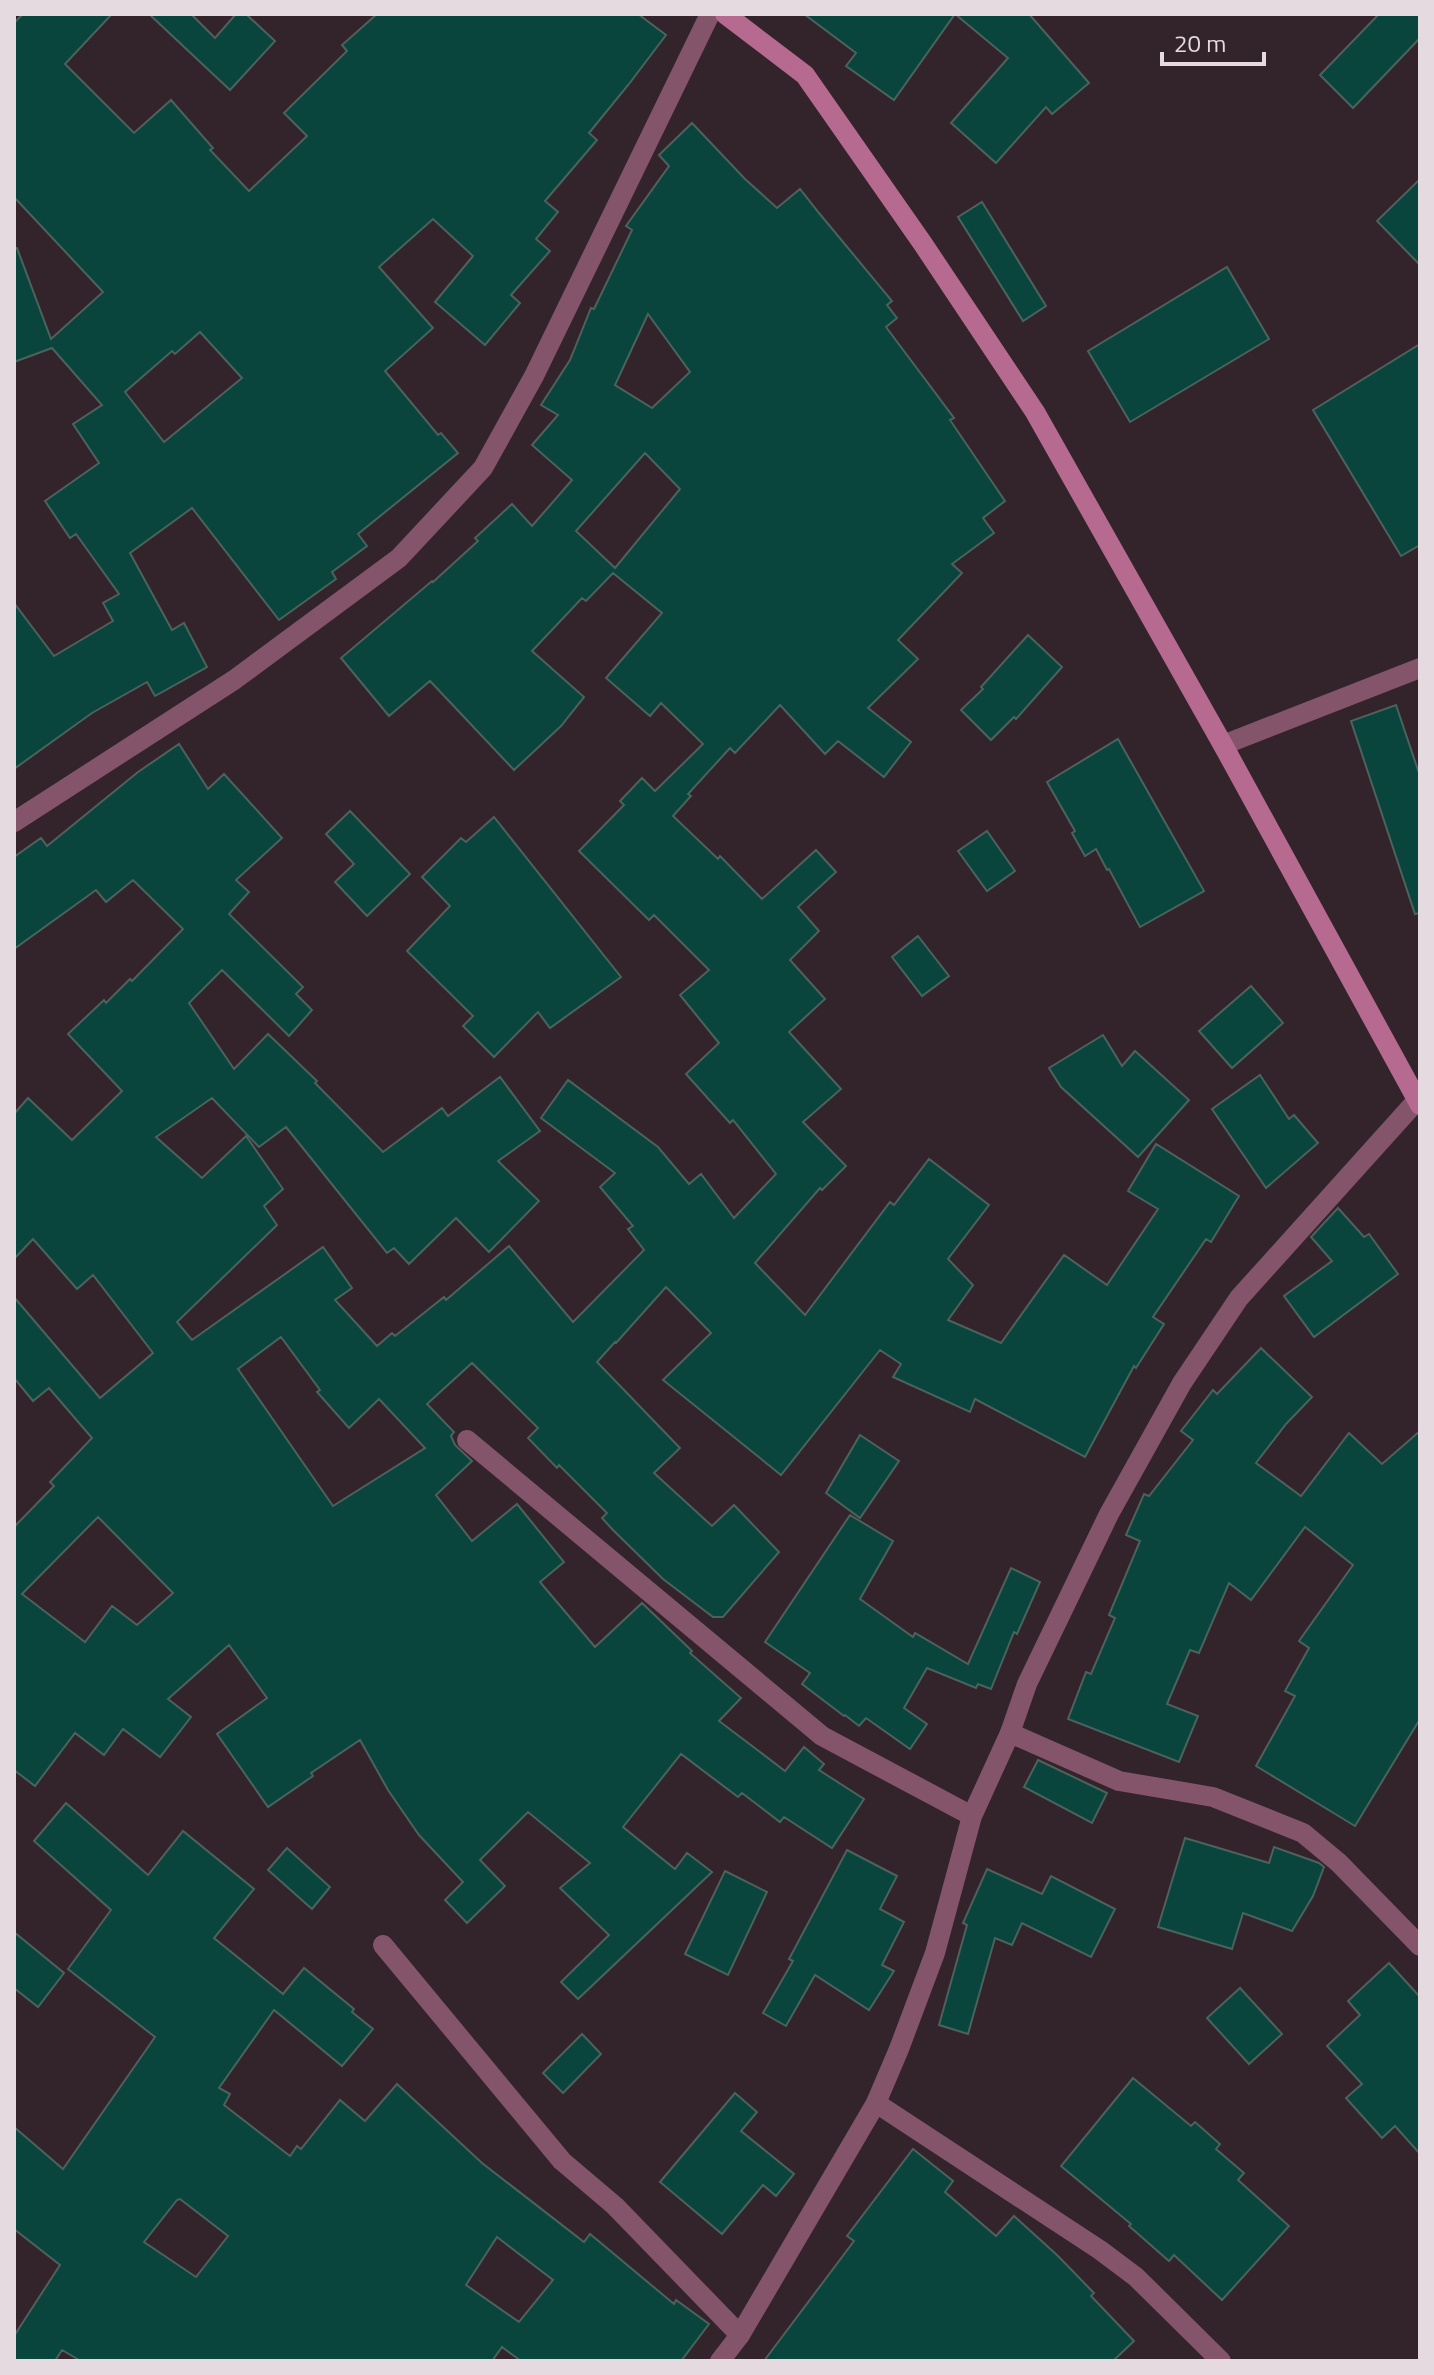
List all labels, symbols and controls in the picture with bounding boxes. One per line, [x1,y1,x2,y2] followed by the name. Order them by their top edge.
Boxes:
[1162,16,1264,66] scale bar
[1174,25,1226,61] text: 20 m

